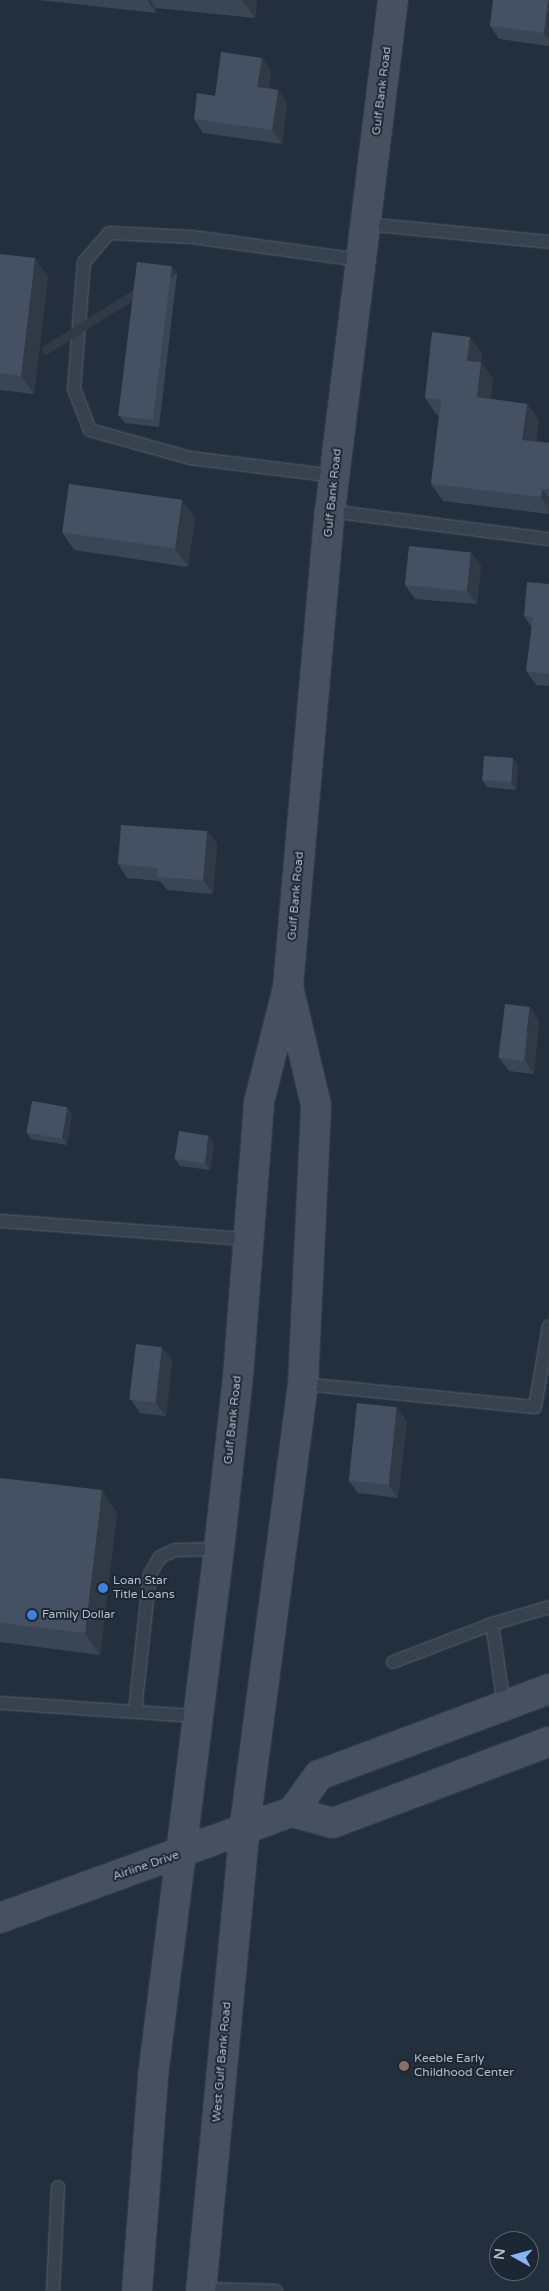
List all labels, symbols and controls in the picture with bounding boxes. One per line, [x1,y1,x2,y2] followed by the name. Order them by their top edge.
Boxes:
[369,46,395,136] street label: Gulf Bank Road
[321,448,345,538] street label: Gulf Bank Road
[285,851,307,941] street label: Gulf Bank Road
[221,1375,245,1465] street label: Gulf Bank Road
[113,1574,175,1602] place label: Loan Star Title Loans
[97,1582,109,1594] marker: Loan Star Title Loans
[42,1608,115,1622] place label: Family Dollar
[26,1609,38,1621] marker: Family Dollar
[111,1848,181,1884] street label: Airline Drive
[210,2001,234,2123] street label: West Gulf Bank Road
[414,2052,514,2080] place label: Keeble Early Childhood Center
[398,2060,410,2072] marker: Keeble Early Childhood Center
[489,2231,539,2281] north arrow
[490,2248,509,2261] text: N

